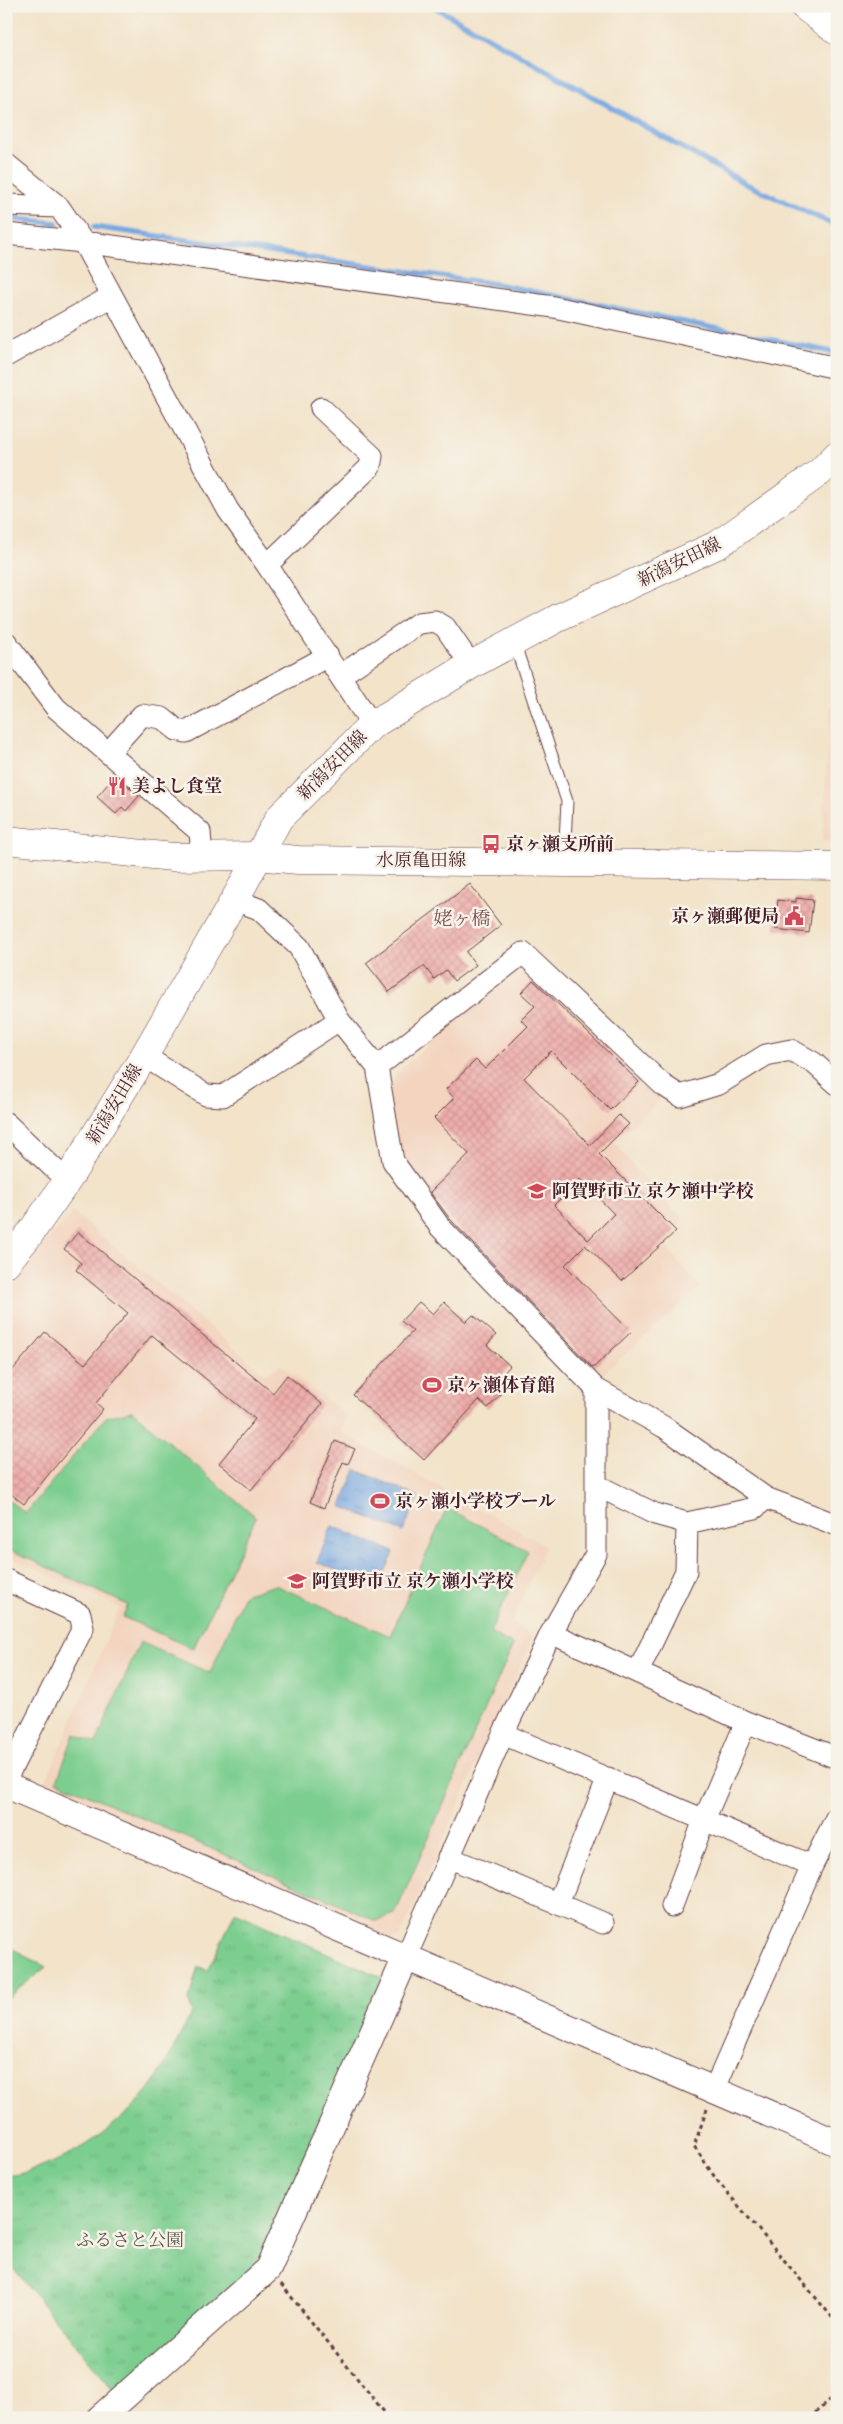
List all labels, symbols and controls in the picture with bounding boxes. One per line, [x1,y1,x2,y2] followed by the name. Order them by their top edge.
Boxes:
[634,532,726,595] street label: 新潟安田線
[292,725,374,807] street label: 新潟安田線
[106,775,128,797] restaurant icon: 美よし食堂
[132,775,222,801] place label: 美よし食堂
[480,833,502,855] bus stop icon: 京ヶ瀬支所前
[506,833,614,859] place label: 京ヶ瀬支所前
[376,849,466,875] street label: 水原亀田線
[671,905,779,931] place label: 京ヶ瀬郵便局
[783,905,805,927] public building icon: 京ヶ瀬郵便局
[433,907,491,934] district label: 姥ヶ橋
[81,1060,150,1150] street label: 新潟安田線
[526,1180,548,1202] school or university icon: 阿賀野市立 京ケ瀬中学校
[552,1180,754,1206] place label: 阿賀野市立 京ケ瀬中学校
[421,1374,443,1396] sports icon: 京ヶ瀬体育館
[447,1374,555,1400] place label: 京ヶ瀬体育館
[369,1490,391,1512] sports icon: 京ヶ瀬小学校プール
[395,1490,556,1516] place label: 京ヶ瀬小学校プール
[286,1570,308,1592] school or university icon: 阿賀野市立 京ケ瀬小学校
[312,1570,514,1596] place label: 阿賀野市立 京ケ瀬小学校
[76,2229,184,2255] park label: ふるさと公園

